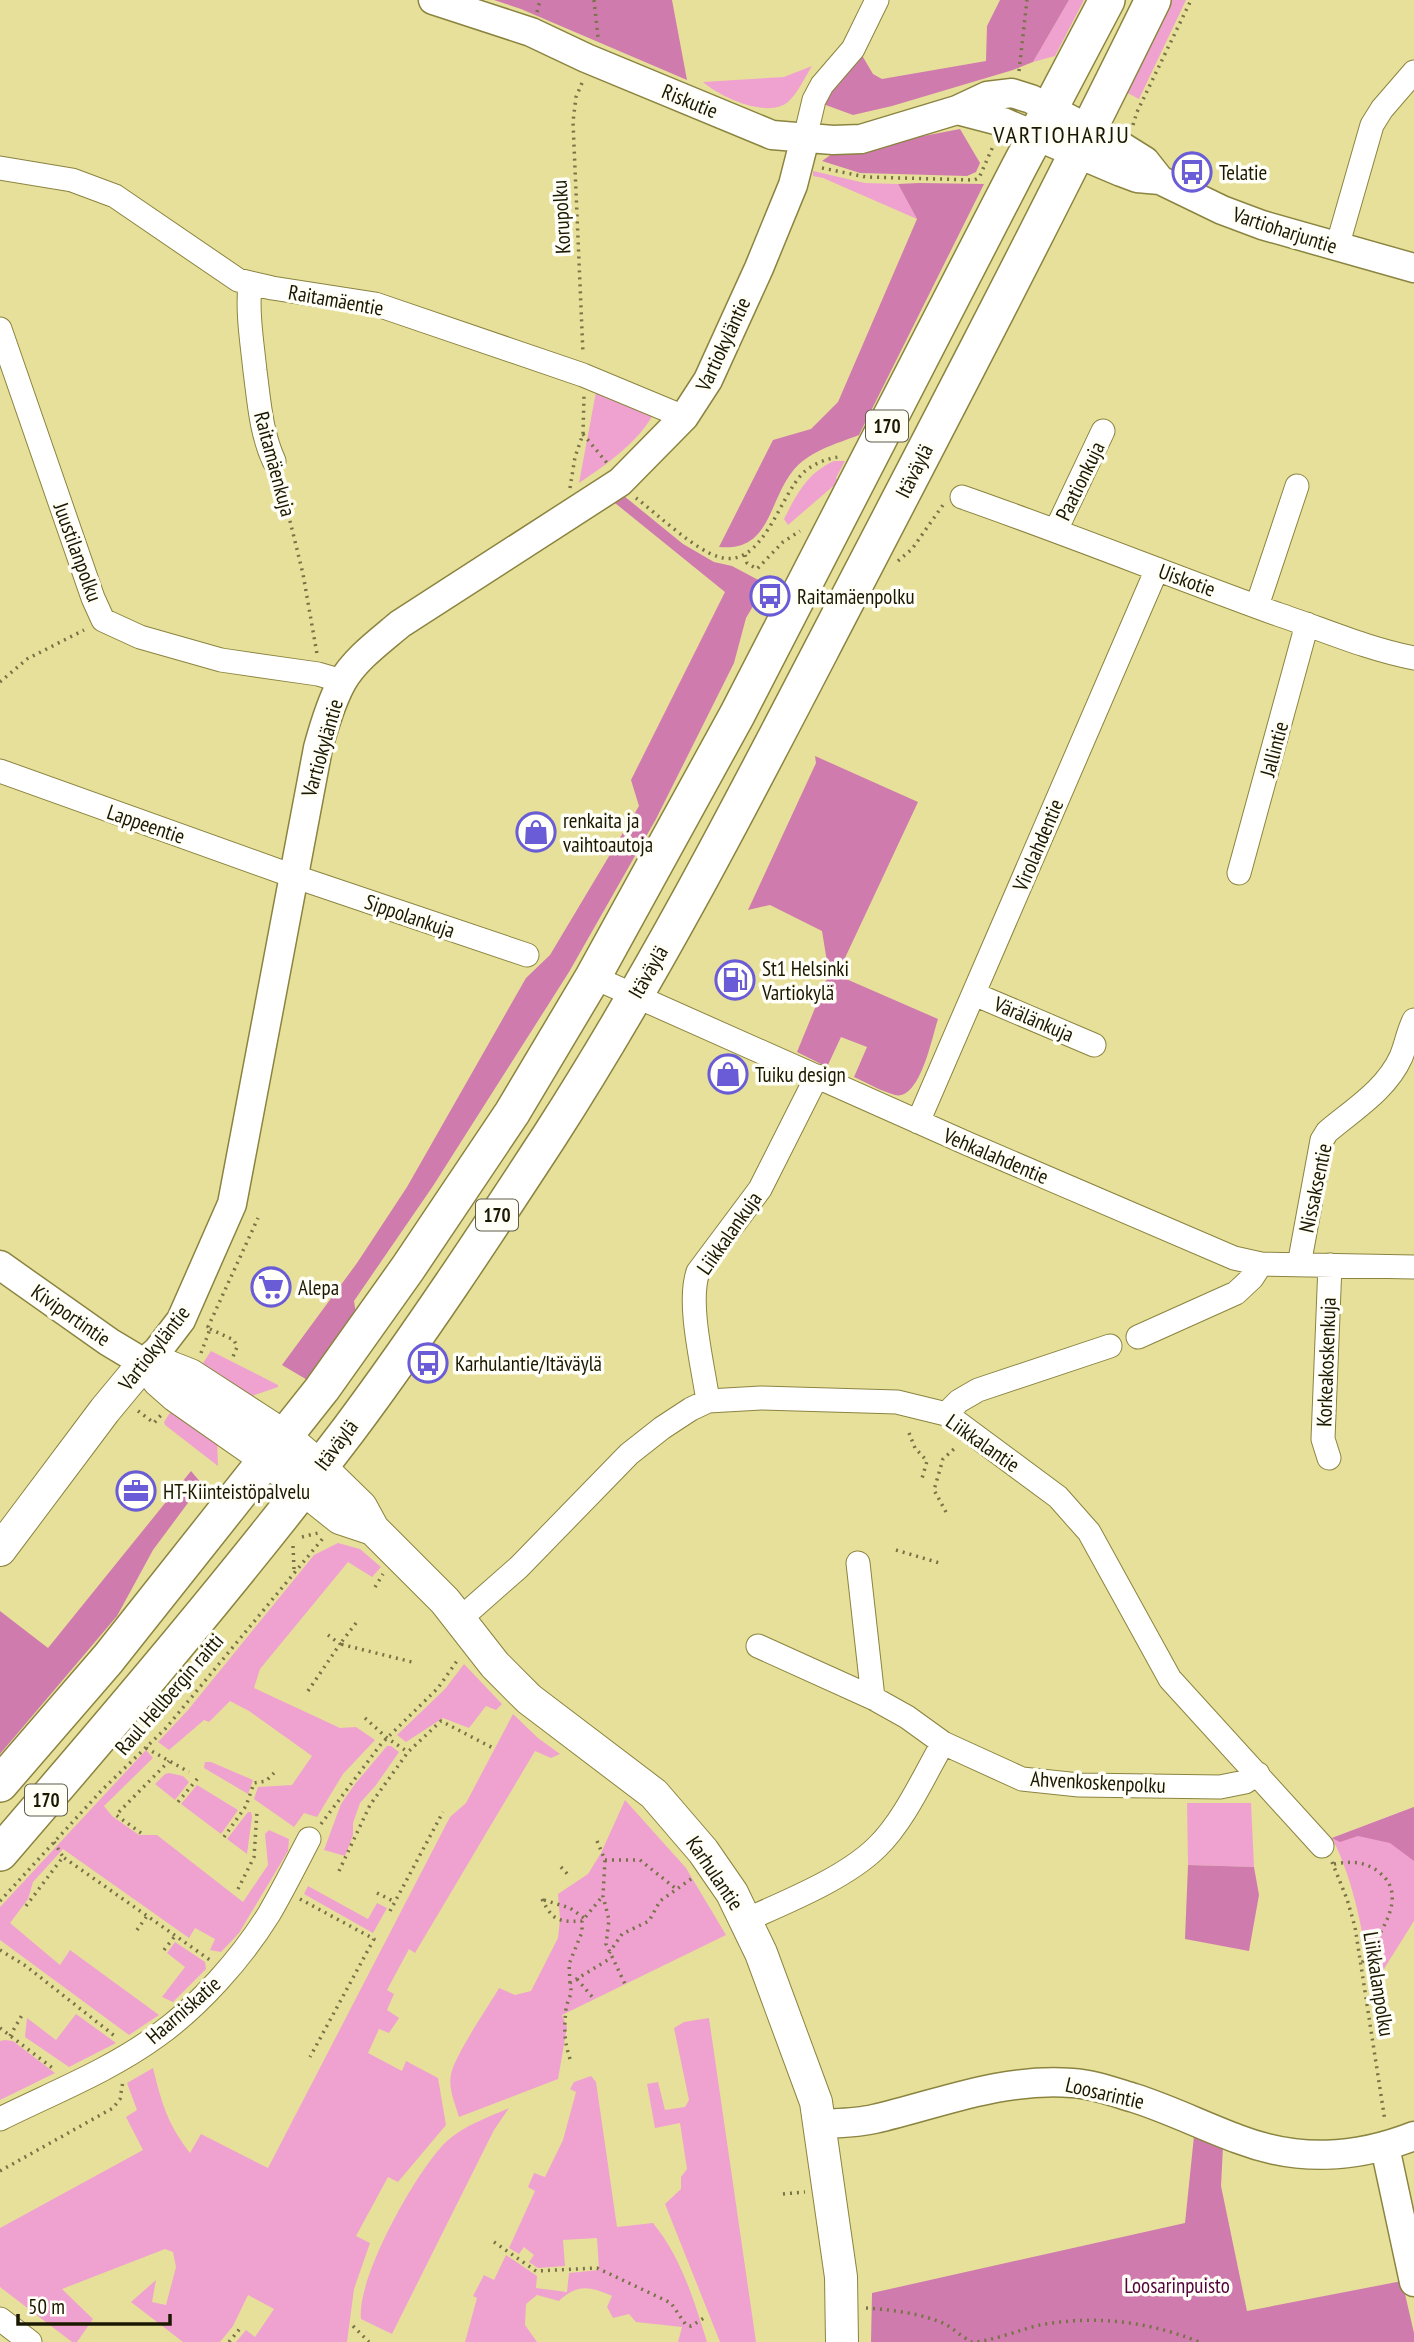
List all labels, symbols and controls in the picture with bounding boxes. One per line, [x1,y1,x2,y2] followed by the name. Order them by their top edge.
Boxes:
[658,78,722,124] street label: Riskutie
[992,119,1131,150] district label: VARTIOHARJU
[1171,151,1213,193] bus stop icon: Telatie
[1219,159,1267,186] place label: Telatie
[546,179,576,255] street label: Korupolku
[1228,200,1341,260] street label: Vartioharjuntie
[286,278,386,322] street label: Raitamäentie
[689,293,756,396] street label: Vartiokyläntie
[248,409,302,519] street label: Raitamäenkuja
[866,410,908,442] road number: 170
[1049,437,1111,525] street label: Paationkuja
[889,440,939,502] street label: Itäväylä
[47,498,108,605] street label: Juustilanpolku
[1155,557,1219,603] street label: Uiskotie
[749,575,791,617] bus stop icon: Raitamäenpolku
[797,583,915,610] place label: Raitamäenpolku
[295,696,349,801] street label: Vartiokyläntie
[1253,718,1294,781] street label: Jallintie
[1006,795,1070,896] street label: Virolahdentie
[104,798,188,850] street label: Lappeentie
[563,807,653,858] place label: renkaita ja vaihtoautoja
[515,811,557,853] shop icon: renkaita ja vaihtoautoja
[361,888,459,944] street label: Sippolankuja
[622,941,674,1003] street label: Itäväylä
[761,955,849,1006] place label: St1 Helsinki Vartiokylä
[714,959,756,1001] fuel station icon: St1 Helsinki Vartiokylä
[989,990,1078,1048] street label: Värälänkuja
[707,1053,749,1095] shop icon: Tuiku design
[755,1061,846,1088] place label: Tuiku design
[938,1121,1053,1190] street label: Vehkalahdentie
[1292,1141,1338,1235] street label: Nissaksentie
[691,1186,767,1280] street label: Liikkalankuja
[476,1200,518,1231] road number: 170
[250,1266,292,1308] supermarket icon: Alepa
[298,1274,339,1301] place label: Alepa
[26,1278,116,1352] street label: Kiviportintie
[1310,1297,1342,1427] street label: Korkeakoskenkuja
[112,1300,196,1397] street label: Vartiokyläntie
[407,1342,449,1384] bus stop icon: Karhulantie/Itäväylä
[455,1350,602,1377] place label: Karhulantie/Itäväylä
[941,1408,1025,1478] street label: Liikkalantie
[308,1414,364,1476] street label: Itäväylä
[115,1470,157,1512] office icon: HT-Kiinteistöpalvelu
[163,1478,310,1505] place label: HT-Kiinteistöpalvelu
[109,1628,229,1760] street label: Raul Hellbergin raitti
[1030,1765,1166,1799] street label: Ahvenkoskenpolku
[25,1784,67,1816] road number: 170
[680,1831,750,1915] street label: Karhulantie
[1357,1930,1401,2038] street label: Liikkalanpolku
[140,1970,226,2050] street label: Haarniskatie
[1063,2071,1147,2115] street label: Loosarintie
[1124,2272,1230,2299] park label: Loosarinpuisto
[18,2282,170,2326] scale bar
[28,2293,65,2320] text: 50 m

